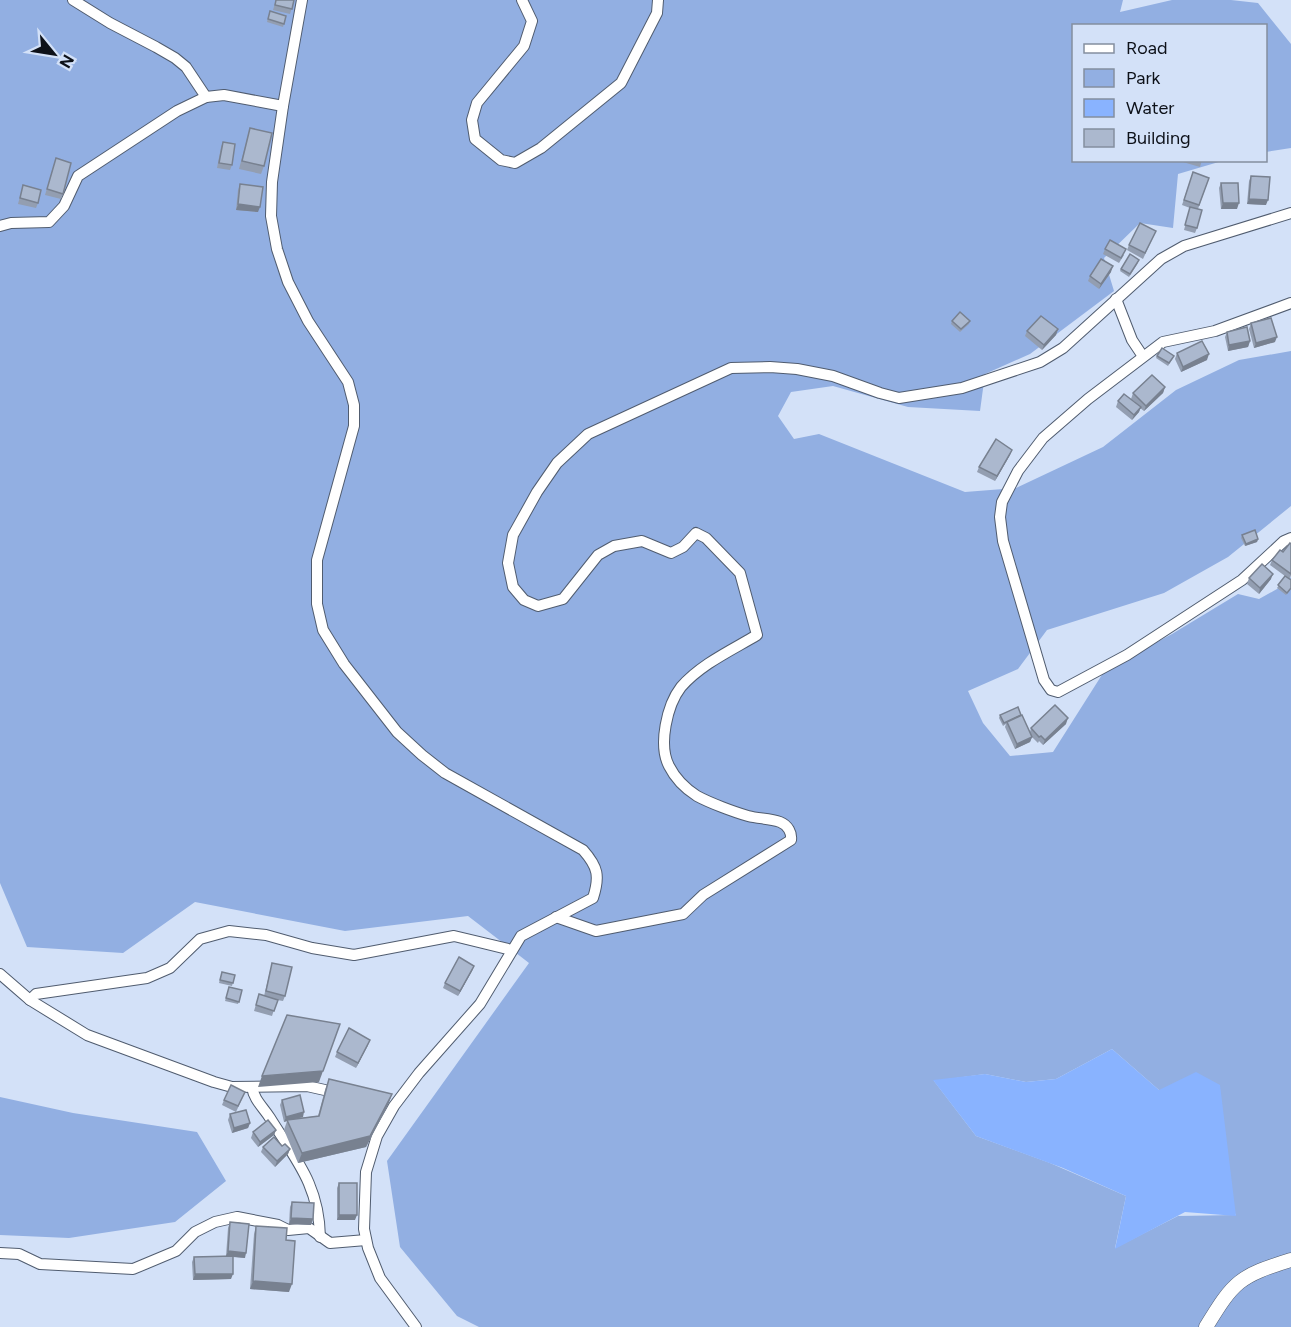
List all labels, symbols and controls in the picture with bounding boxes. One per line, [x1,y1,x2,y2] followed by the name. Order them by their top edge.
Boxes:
[24,24,84,84] north arrow
[1072,24,1267,162] legend
[1126,37,1167,59] text: Road
[55,51,78,71] text: N
[1126,67,1161,89] text: Park
[1126,97,1174,119] text: Water
[1126,127,1191,149] text: Building

